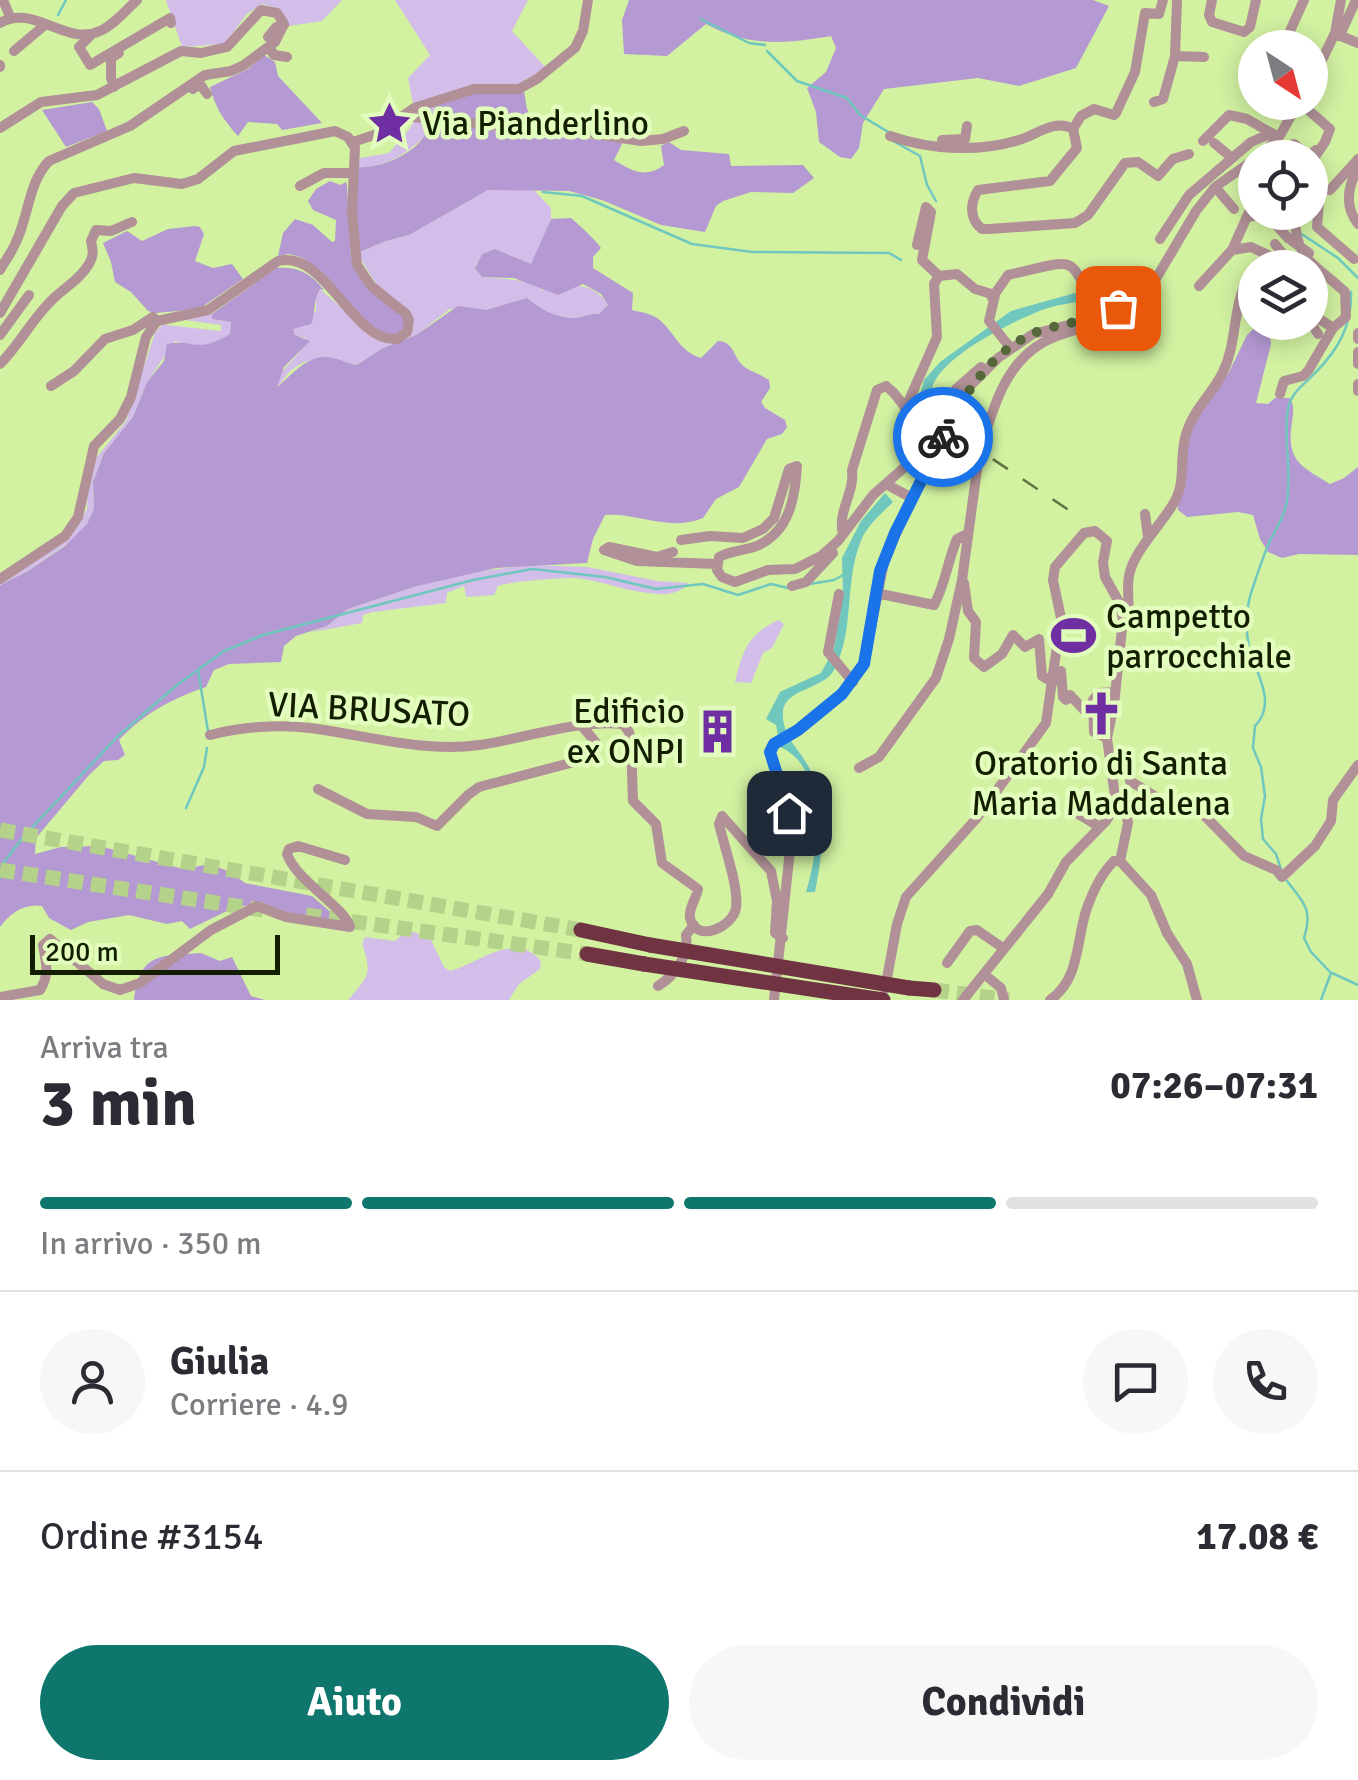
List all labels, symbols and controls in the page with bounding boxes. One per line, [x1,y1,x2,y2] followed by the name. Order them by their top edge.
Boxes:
[1238,30,1328,120] north arrow
[1238,30,1328,340] map controls
[365,99,413,147] place icon: Via Pianderlino
[422,102,649,145] place label: Via Pianderlino
[1238,140,1328,230] button: locate
[1238,250,1328,340] button: layers
[1076,266,1161,351] pin
[1091,281,1146,336] icon: bag
[893,387,993,487] courier
[916,410,971,465] icon: bike
[1106,595,1292,678] place label: Campetto parrocchiale
[1049,612,1097,660] sports icon: Campetto parrocchiale
[267,683,471,736] street label: VIA BRUSATO
[1077,689,1125,737] church icon: Oratorio di Santa Maria Maddalena
[567,690,685,773] place label: Edificio ex ONPI
[694,707,742,755] building icon: Edificio ex ONPI
[971,742,1231,825] place label: Oratorio di Santa Maria Maddalena
[747,771,832,856] pin
[762,786,817,841] icon: home
[30,930,280,974] scale bar
[45,935,119,969] text: 200 m
[40,1028,169,1067] text: Arriva tra
[1110,1062,1318,1109] text: 07:26–07:31
[40,1064,197,1144] text: 3 min
[40,1224,262,1263] text: In arrivo · 350 m
[40,1329,145,1434] button: person
[1083,1329,1188,1434] button: chat
[1213,1329,1318,1434] button: phone
[170,1338,269,1385] text: Giulia
[170,1385,349,1424] text: Corriere · 4.9
[40,1513,264,1560] text: Ordine #3154
[1196,1513,1318,1560] text: 17.08 €
[40,1645,669,1760] button: Aiuto
[689,1645,1318,1760] button: Condividi

